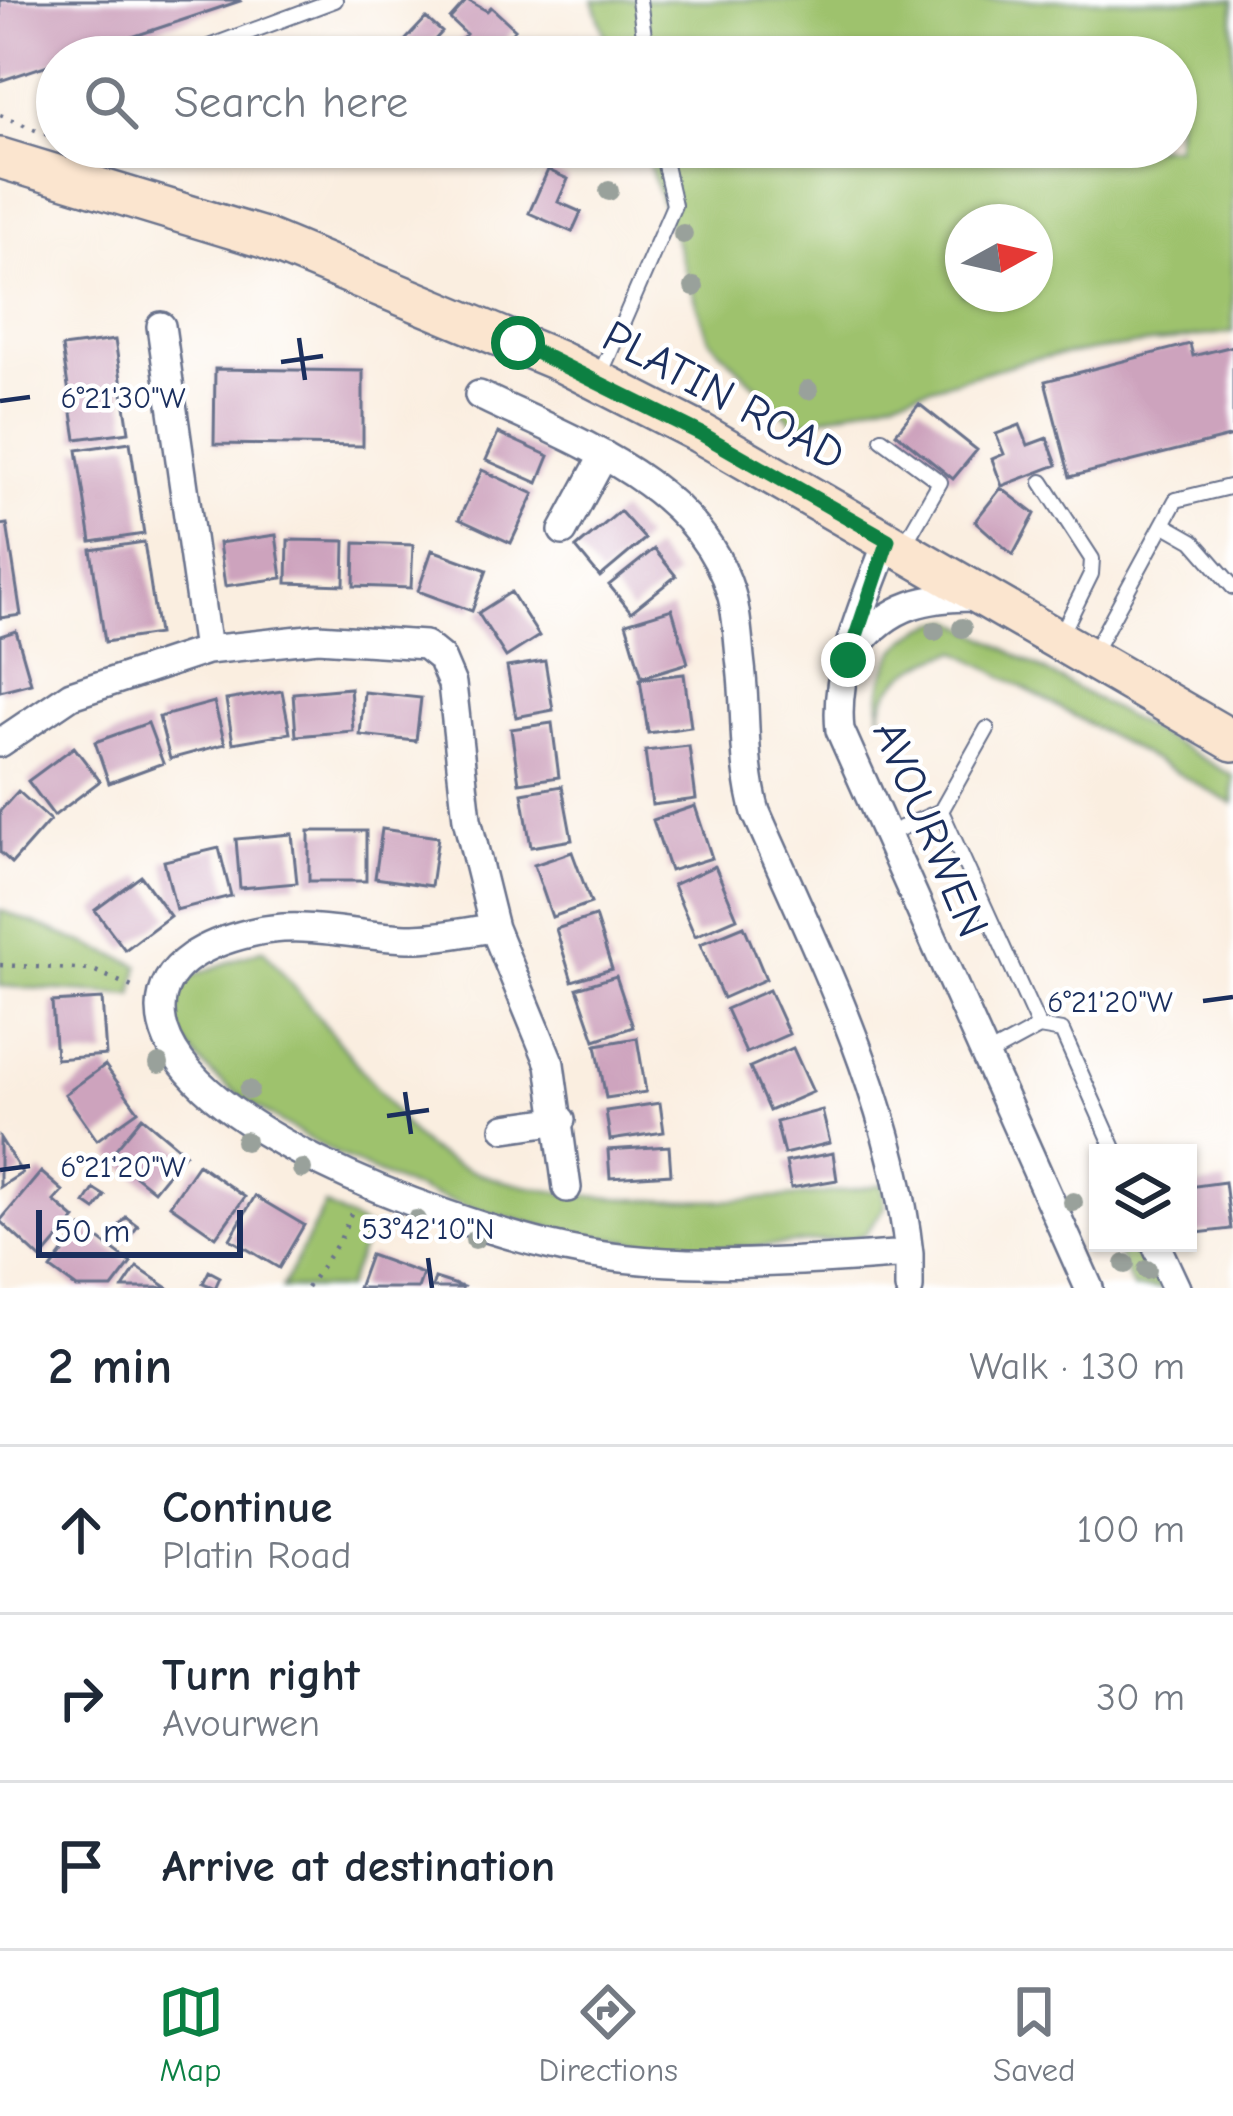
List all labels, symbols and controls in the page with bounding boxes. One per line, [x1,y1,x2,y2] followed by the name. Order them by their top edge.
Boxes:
[36,36,1197,168] search box
[78,69,144,135] icon: search
[174,76,408,128] text: Search here
[945,204,1053,312] north arrow
[594,310,854,480] street label: PLATIN ROAD
[491,316,545,370] route start
[61,381,185,416] text: 6°21'30"W
[821,633,875,687] route end
[862,713,1000,945] street label: AVOURWEN
[1047,985,1173,1020] text: 6°21'20"W
[1089,1144,1197,1252] map controls
[1089,1144,1197,1252] button: layers
[60,1150,186,1185] text: 6°21'20"W
[36,1204,243,1257] scale bar
[54,1212,130,1250] text: 50 m
[361,1212,495,1247] text: 53°42'10"N
[48,1337,172,1396] text: 2 min
[969,1344,1185,1389] text: Walk · 130 m
[162,1481,332,1533] text: Continue
[48,1497,114,1563] icon: ahead
[1077,1507,1185,1552] text: 100 m
[162,1533,351,1578] text: Platin Road
[162,1649,360,1701] text: Turn right
[48,1665,114,1731] icon: right
[1096,1675,1185,1720] text: 30 m
[162,1701,320,1746] text: Avourwen
[48,1833,114,1899] icon: arrive
[162,1840,555,1892] text: Arrive at destination
[158,1979,224,2089] tab: Map
[539,1979,678,2089] tab: Directions
[993,1979,1075,2089] tab: Saved

